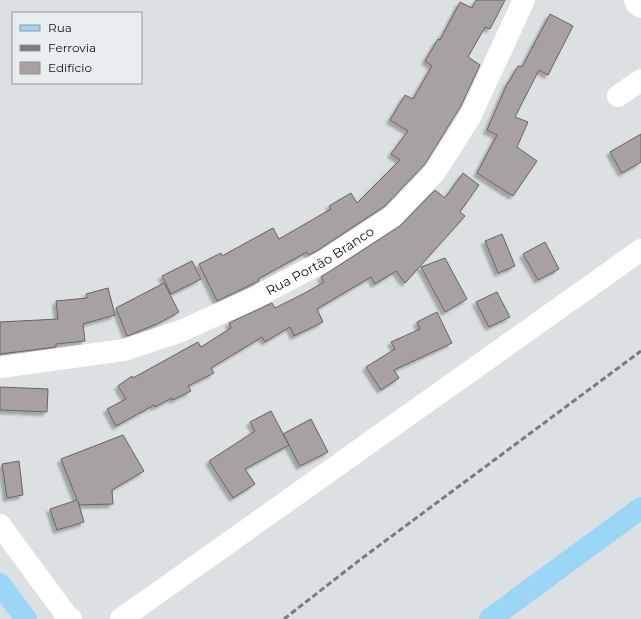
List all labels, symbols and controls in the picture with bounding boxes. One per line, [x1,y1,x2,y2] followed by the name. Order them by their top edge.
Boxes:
[12,12,142,84] legend
[48,20,72,35] text: Rua
[48,40,96,55] text: Ferrovia
[48,60,92,75] text: Edifício
[263,223,377,298] street label: Rua Portão Branco

